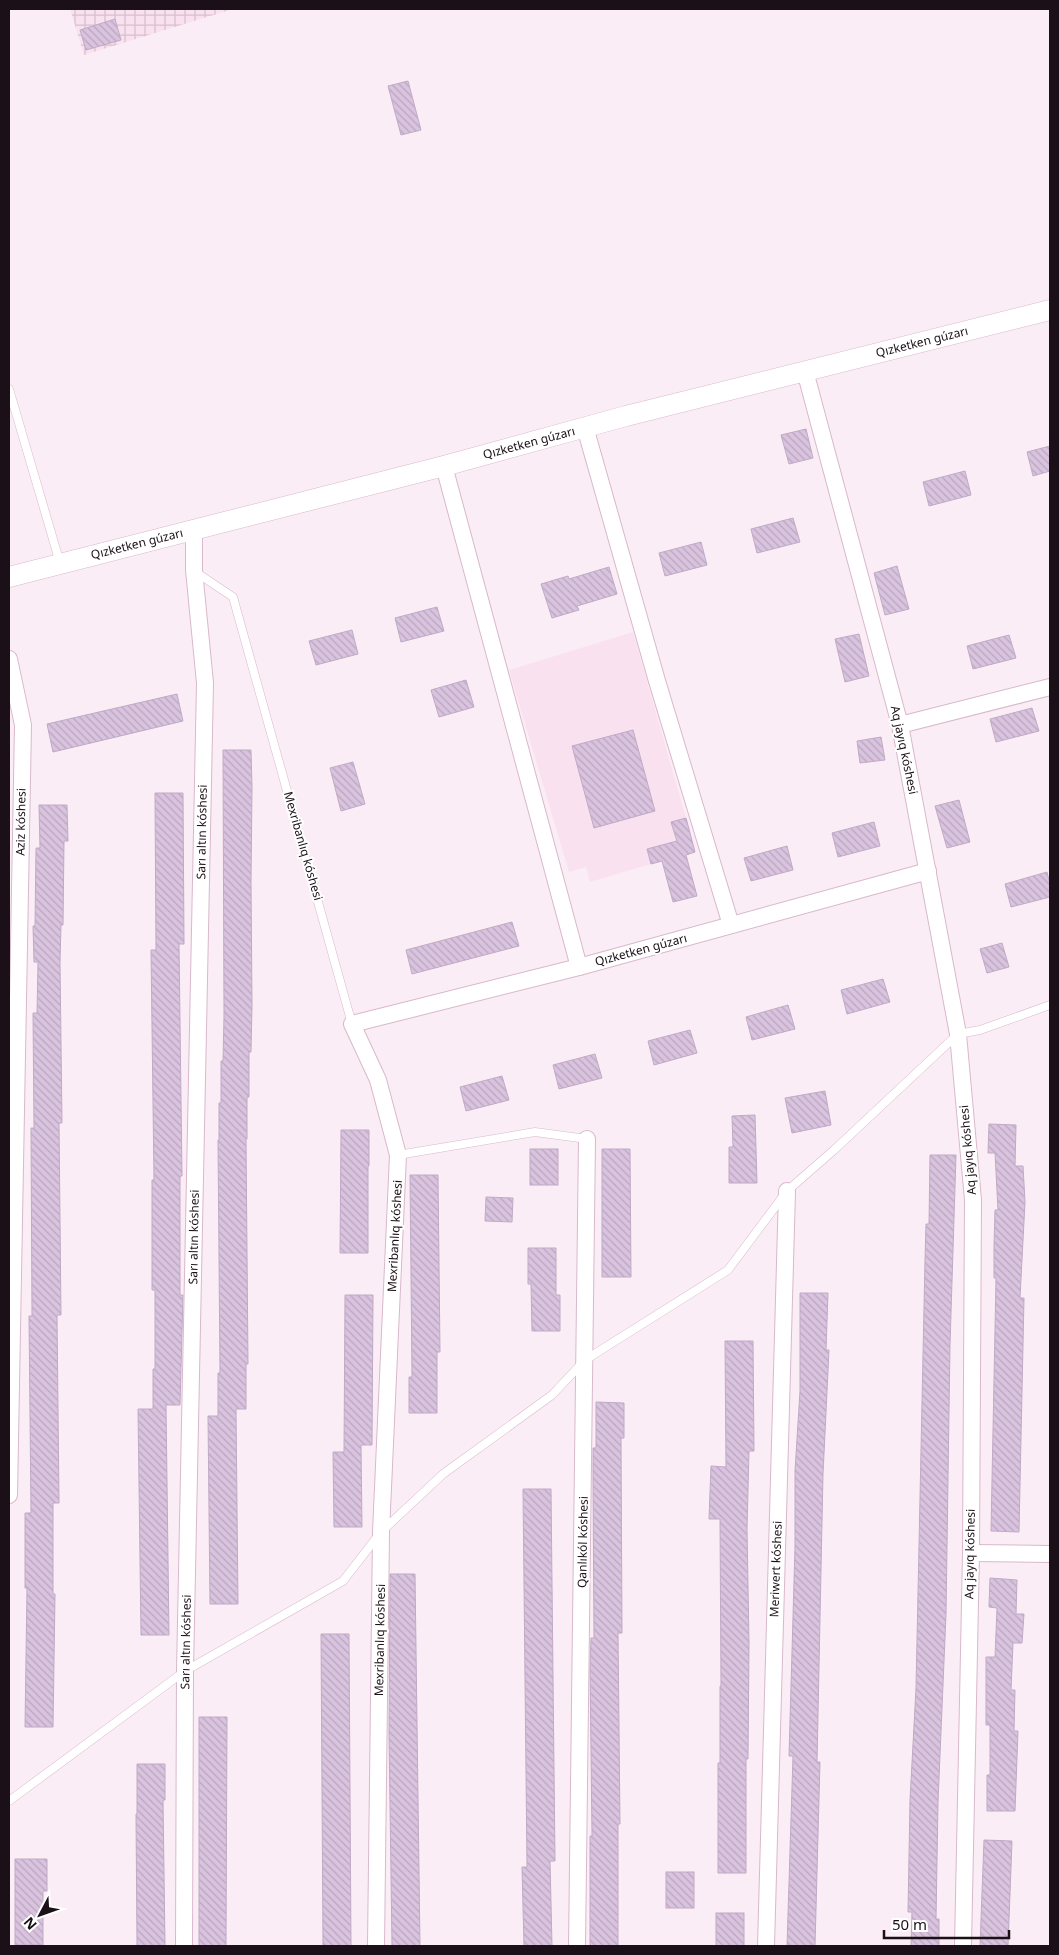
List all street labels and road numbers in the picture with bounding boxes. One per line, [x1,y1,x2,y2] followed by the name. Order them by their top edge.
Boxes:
[874,322,970,361] street label: Qızketken gúzarı
[481,422,577,463] street label: Qızketken gúzarı
[89,524,185,563] street label: Qızketken gúzarı
[887,704,922,796] street label: Aq jayıq kóshesi
[192,784,211,879] street label: Sarı altın kóshesi
[11,788,30,856] street label: Aziz kóshesi
[280,789,327,902] street label: Mexribanlıq kóshesi
[593,929,689,970] street label: Qızketken gúzarı
[955,1104,980,1196] street label: Aq jayıq kóshesi
[383,1179,406,1293] street label: Mexribanlıq kóshesi
[184,1189,203,1284] street label: Sarı altın kóshesi
[573,1496,592,1588] street label: Qanlıkól kóshesi
[960,1509,979,1599] street label: Aq jayıq kóshesi
[765,1520,786,1618] street label: Meriwert kóshesi
[370,1584,389,1696] street label: Mexribanlıq kóshesi
[176,1594,195,1689] street label: Sarı altın kóshesi

